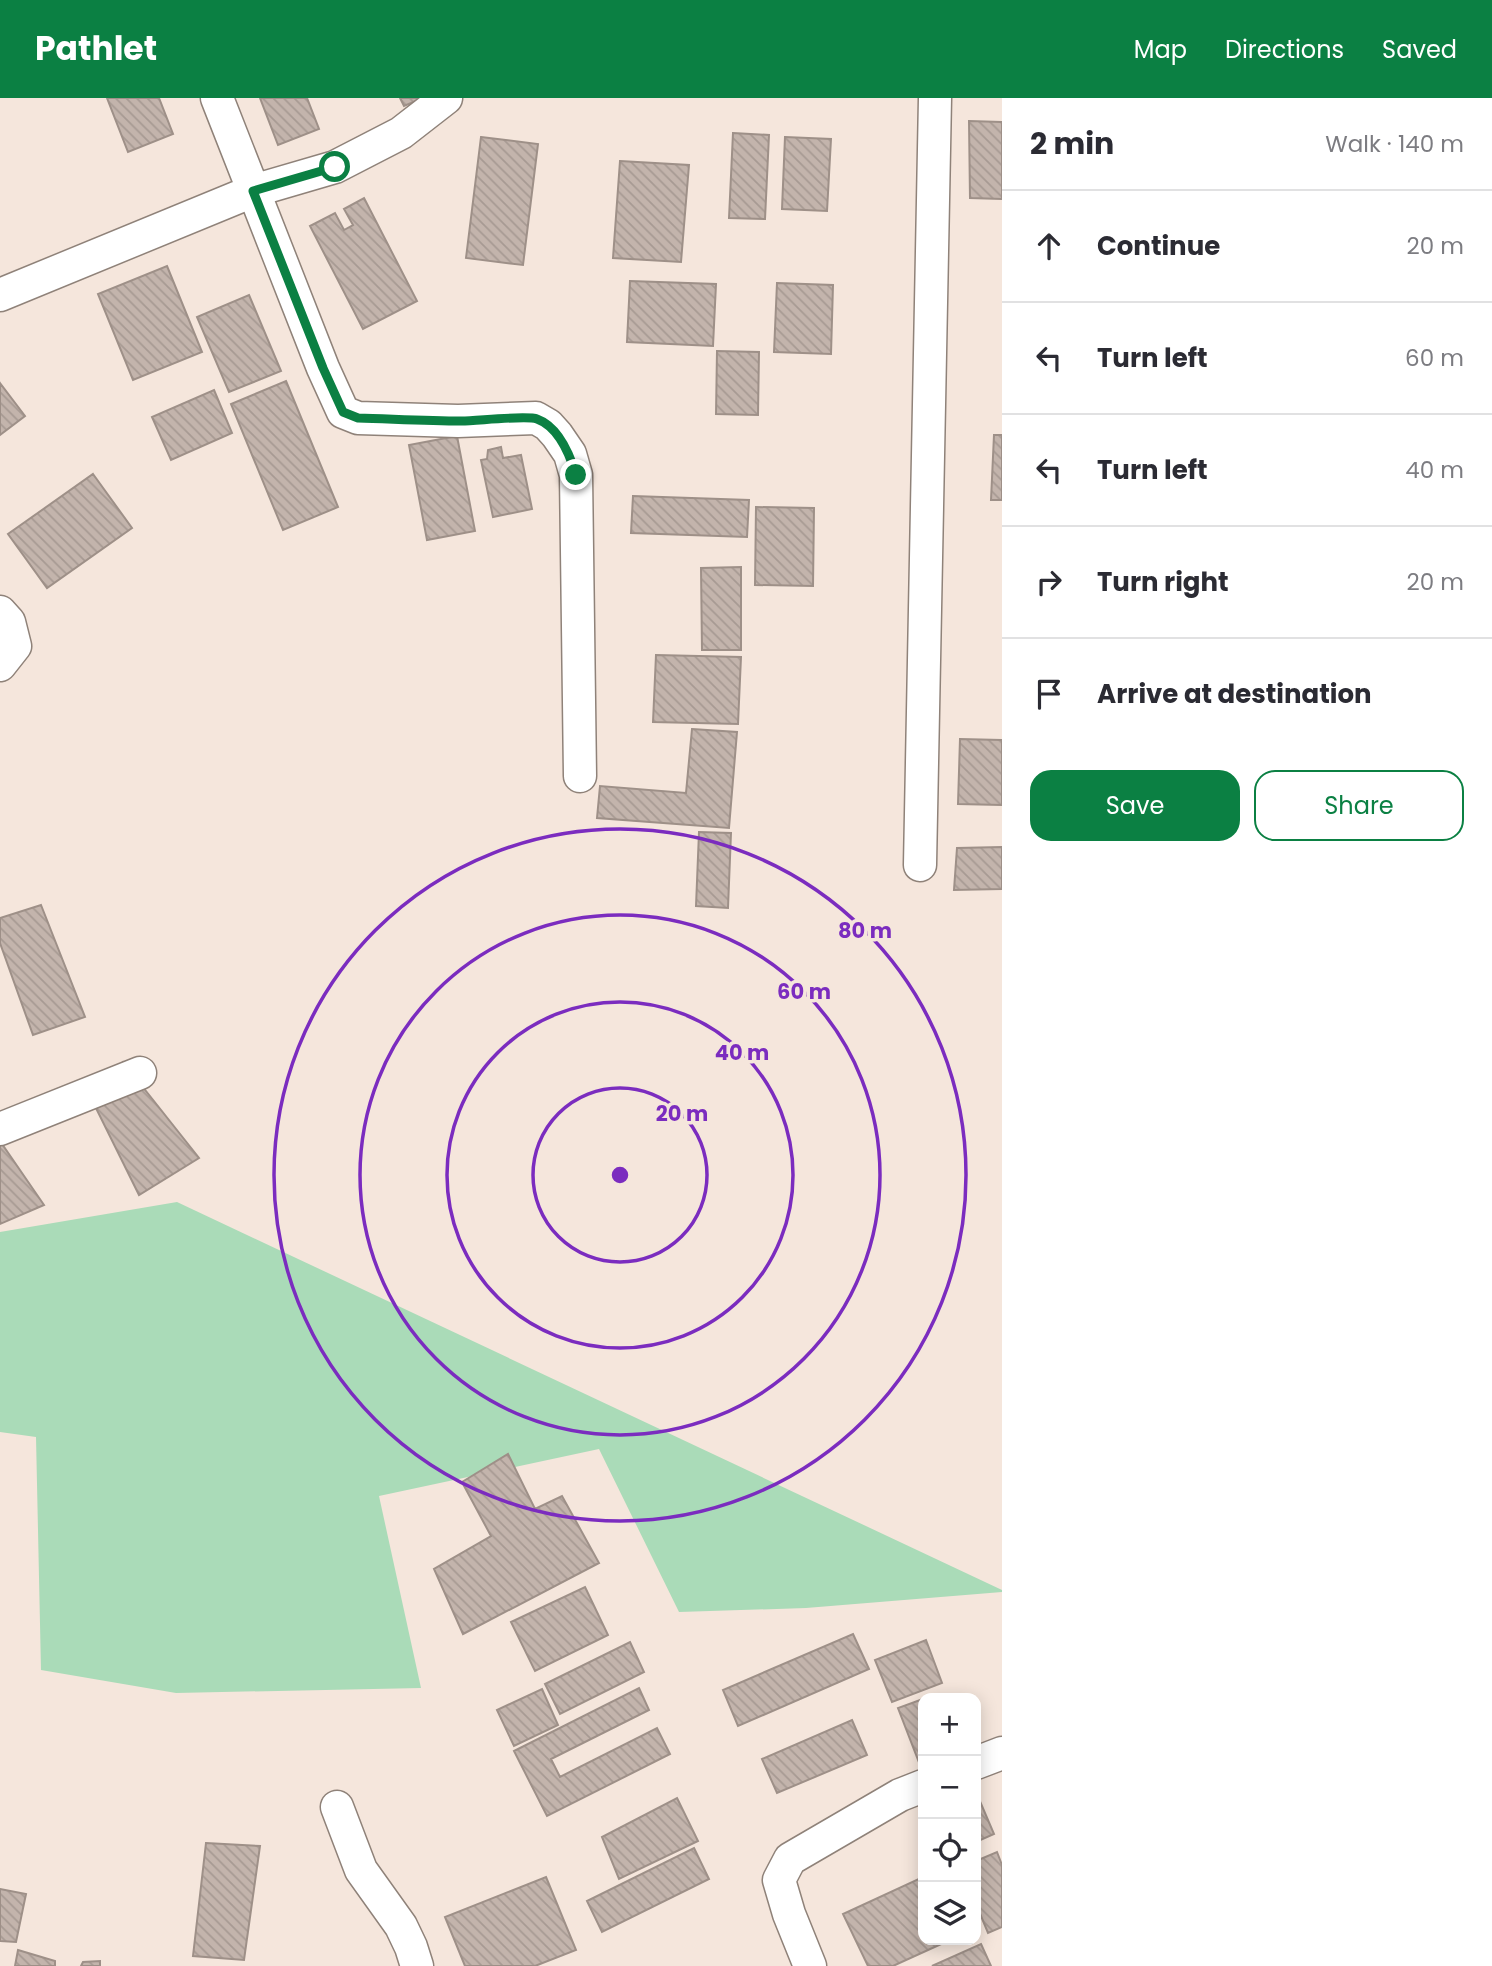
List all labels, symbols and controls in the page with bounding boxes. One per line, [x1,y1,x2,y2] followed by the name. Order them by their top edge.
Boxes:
[35,25,157,72] text: Pathlet
[1134,33,1187,66] text: Map
[1225,33,1344,66] text: Directions
[1382,33,1457,66] text: Saved
[1030,122,1114,165] text: 2 min
[1325,128,1464,160] text: Walk · 140 m
[319,151,350,182] route start
[1030,227,1068,265] icon: ahead
[1097,228,1220,264] text: Continue
[1406,230,1464,262] text: 20 m
[1030,339,1068,377] icon: left
[1097,340,1208,376] text: Turn left
[1405,342,1464,374] text: 60 m
[1030,451,1068,489] icon: left
[1097,452,1208,488] text: Turn left
[1405,454,1464,486] text: 40 m
[560,459,591,490] route end
[1030,563,1068,601] icon: right
[1097,564,1229,600] text: Turn right
[1406,566,1464,598] text: 20 m
[1030,675,1068,713] icon: arrive
[1097,676,1372,712] text: Arrive at destination
[1030,770,1240,841] button: Save
[1254,770,1464,841] button: Share
[838,916,892,945] text: 80 m
[777,977,831,1006] text: 60 m
[715,1038,769,1067] text: 40 m
[656,1099,708,1128] text: 20 m
[608,1163,632,1187] centre of rings
[918,1693,981,1945] map controls
[918,1693,981,1756] button: +
[918,1756,981,1819] button: −
[918,1819,981,1882] button: locate
[918,1882,981,1945] button: layers

